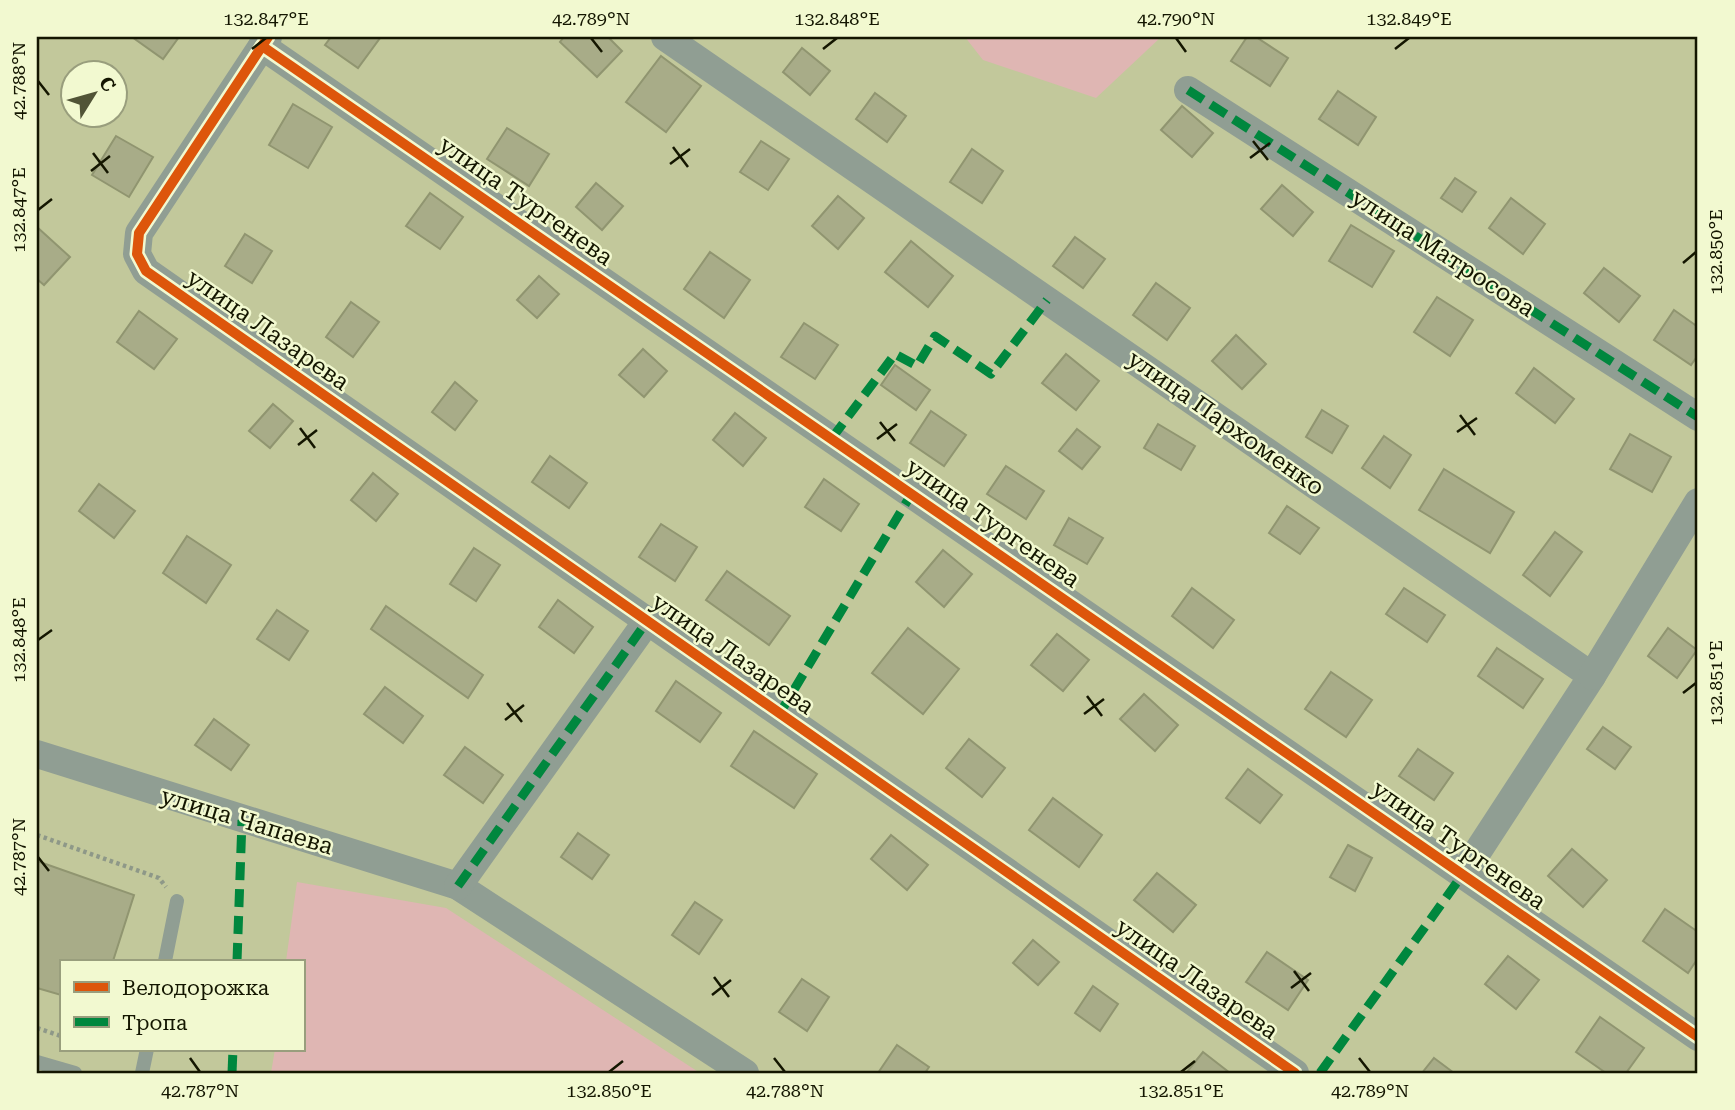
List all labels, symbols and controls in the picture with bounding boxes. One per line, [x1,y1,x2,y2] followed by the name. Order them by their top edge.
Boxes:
[223,8,309,29] text: 132.847°E
[552,8,630,29] text: 42.789°N
[794,8,880,29] text: 132.848°E
[1137,8,1215,29] text: 42.790°N
[1366,8,1452,29] text: 132.849°E
[8,42,29,120] text: 42.788°N
[60,60,130,130] north arrow
[94,72,120,96] text: С
[434,130,618,272] street label: улица Тургенева
[8,167,29,253] text: 132.847°E
[1346,183,1540,323] street label: улица Матросова
[1705,209,1726,295] text: 132.850°E
[181,263,355,397] street label: улица Лазарева
[1122,345,1330,501] street label: улица Пархоменко
[901,452,1085,594] street label: улица Тургенева
[646,587,820,721] street label: улица Лазарева
[8,597,29,683] text: 132.848°E
[1705,640,1726,726] text: 132.851°E
[1367,774,1551,916] street label: улица Тургенева
[157,781,337,861] street label: улица Чапаева
[8,818,29,896] text: 42.787°N
[1110,912,1284,1046] street label: улица Лазарева
[60,960,304,1050] legend
[122,976,270,1000] text: Велодорожка
[122,1011,188,1035] text: Тропа
[161,1080,239,1101] text: 42.787°N
[566,1080,652,1101] text: 132.850°E
[746,1080,824,1101] text: 42.788°N
[1138,1080,1224,1101] text: 132.851°E
[1331,1080,1409,1101] text: 42.789°N

